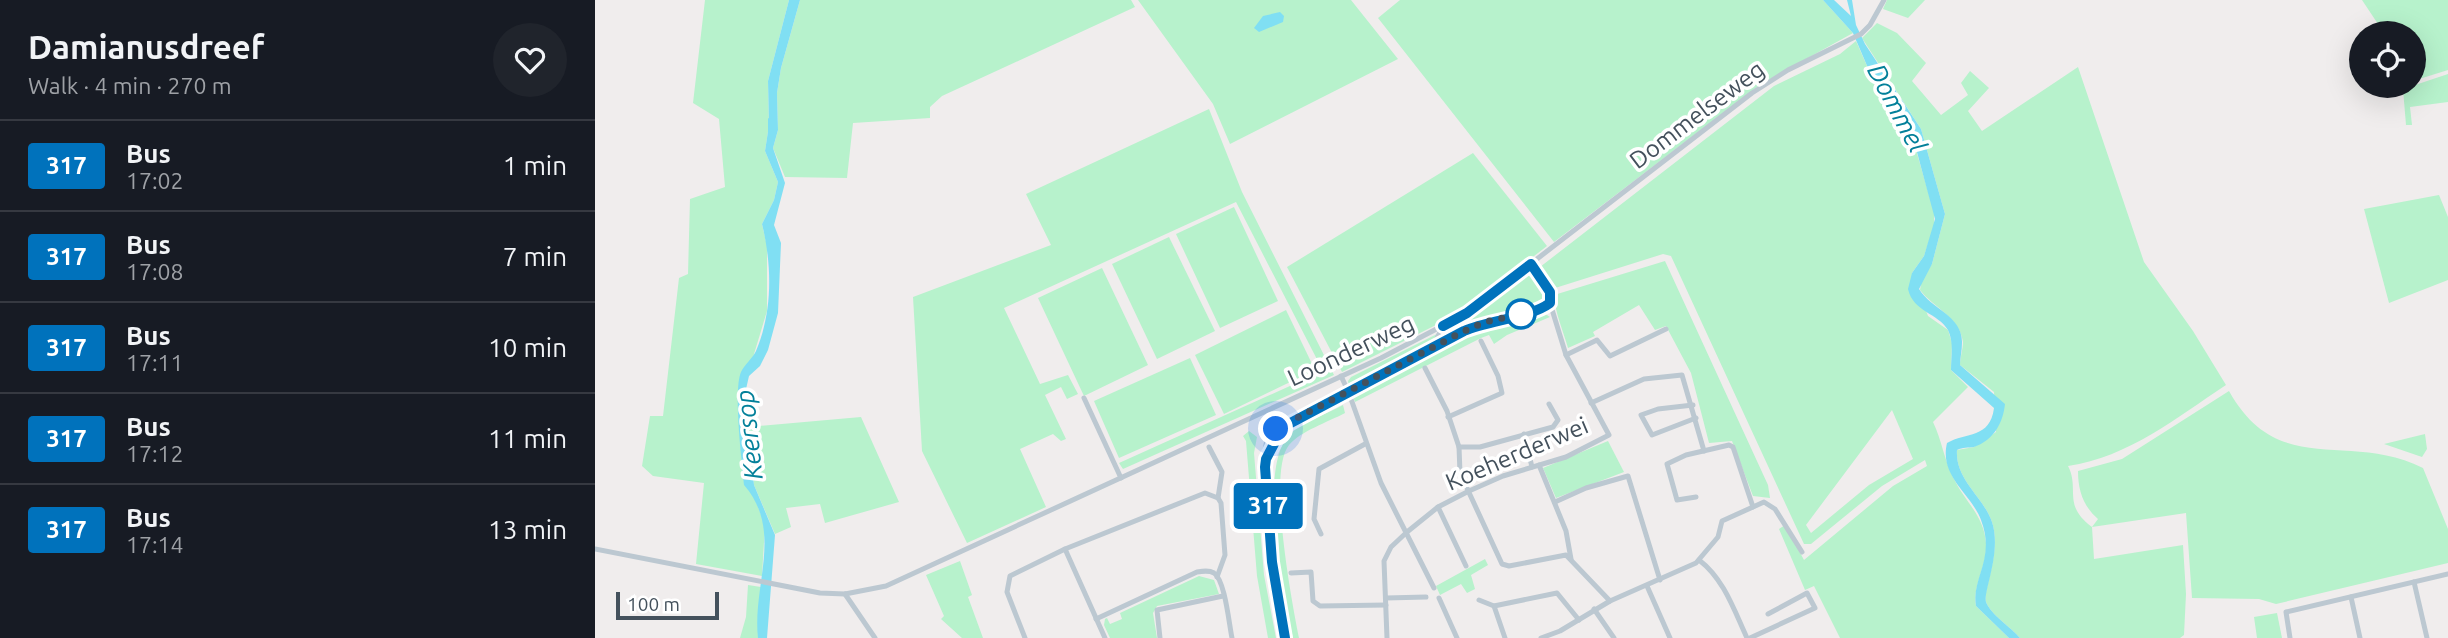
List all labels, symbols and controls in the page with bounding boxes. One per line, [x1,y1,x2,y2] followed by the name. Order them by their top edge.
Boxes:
[2349,21,2426,98] map controls
[2349,21,2426,98] button: locate
[493,23,567,97] button: heart
[28,28,264,65] text: Damianusdreef
[1624,55,1769,174] street label: Dommelseweg
[1862,59,1933,157] water label: Dommel
[28,73,232,98] text: Walk · 4 min · 270 m
[126,139,171,168] text: Bus
[503,151,567,180] text: 1 min
[46,152,87,179] text: 317
[126,168,184,193] text: 17:02
[126,230,171,259] text: Bus
[503,242,567,271] text: 7 min
[46,243,87,270] text: 317
[126,259,184,284] text: 17:08
[1506,299,1536,329] unlabelled marker
[1283,309,1418,392] street label: Loonderweg
[126,321,171,350] text: Bus
[488,333,567,362] text: 10 min
[46,334,87,361] text: 317
[126,350,184,375] text: 17:11
[729,389,768,481] water label: Keersop
[1258,411,1293,446] your location
[1441,411,1592,496] street label: Koeherderwei
[126,412,171,441] text: Bus
[488,424,567,453] text: 11 min
[46,425,87,452] text: 317
[126,441,184,466] text: 17:12
[1228,483,1308,529] line badge: 317
[1248,492,1288,519] text: 317
[126,503,171,532] text: Bus
[488,515,567,544] text: 13 min
[46,516,87,543] text: 317
[126,532,184,557] text: 17:14
[616,589,719,621] scale bar
[627,593,680,615] text: 100 m

